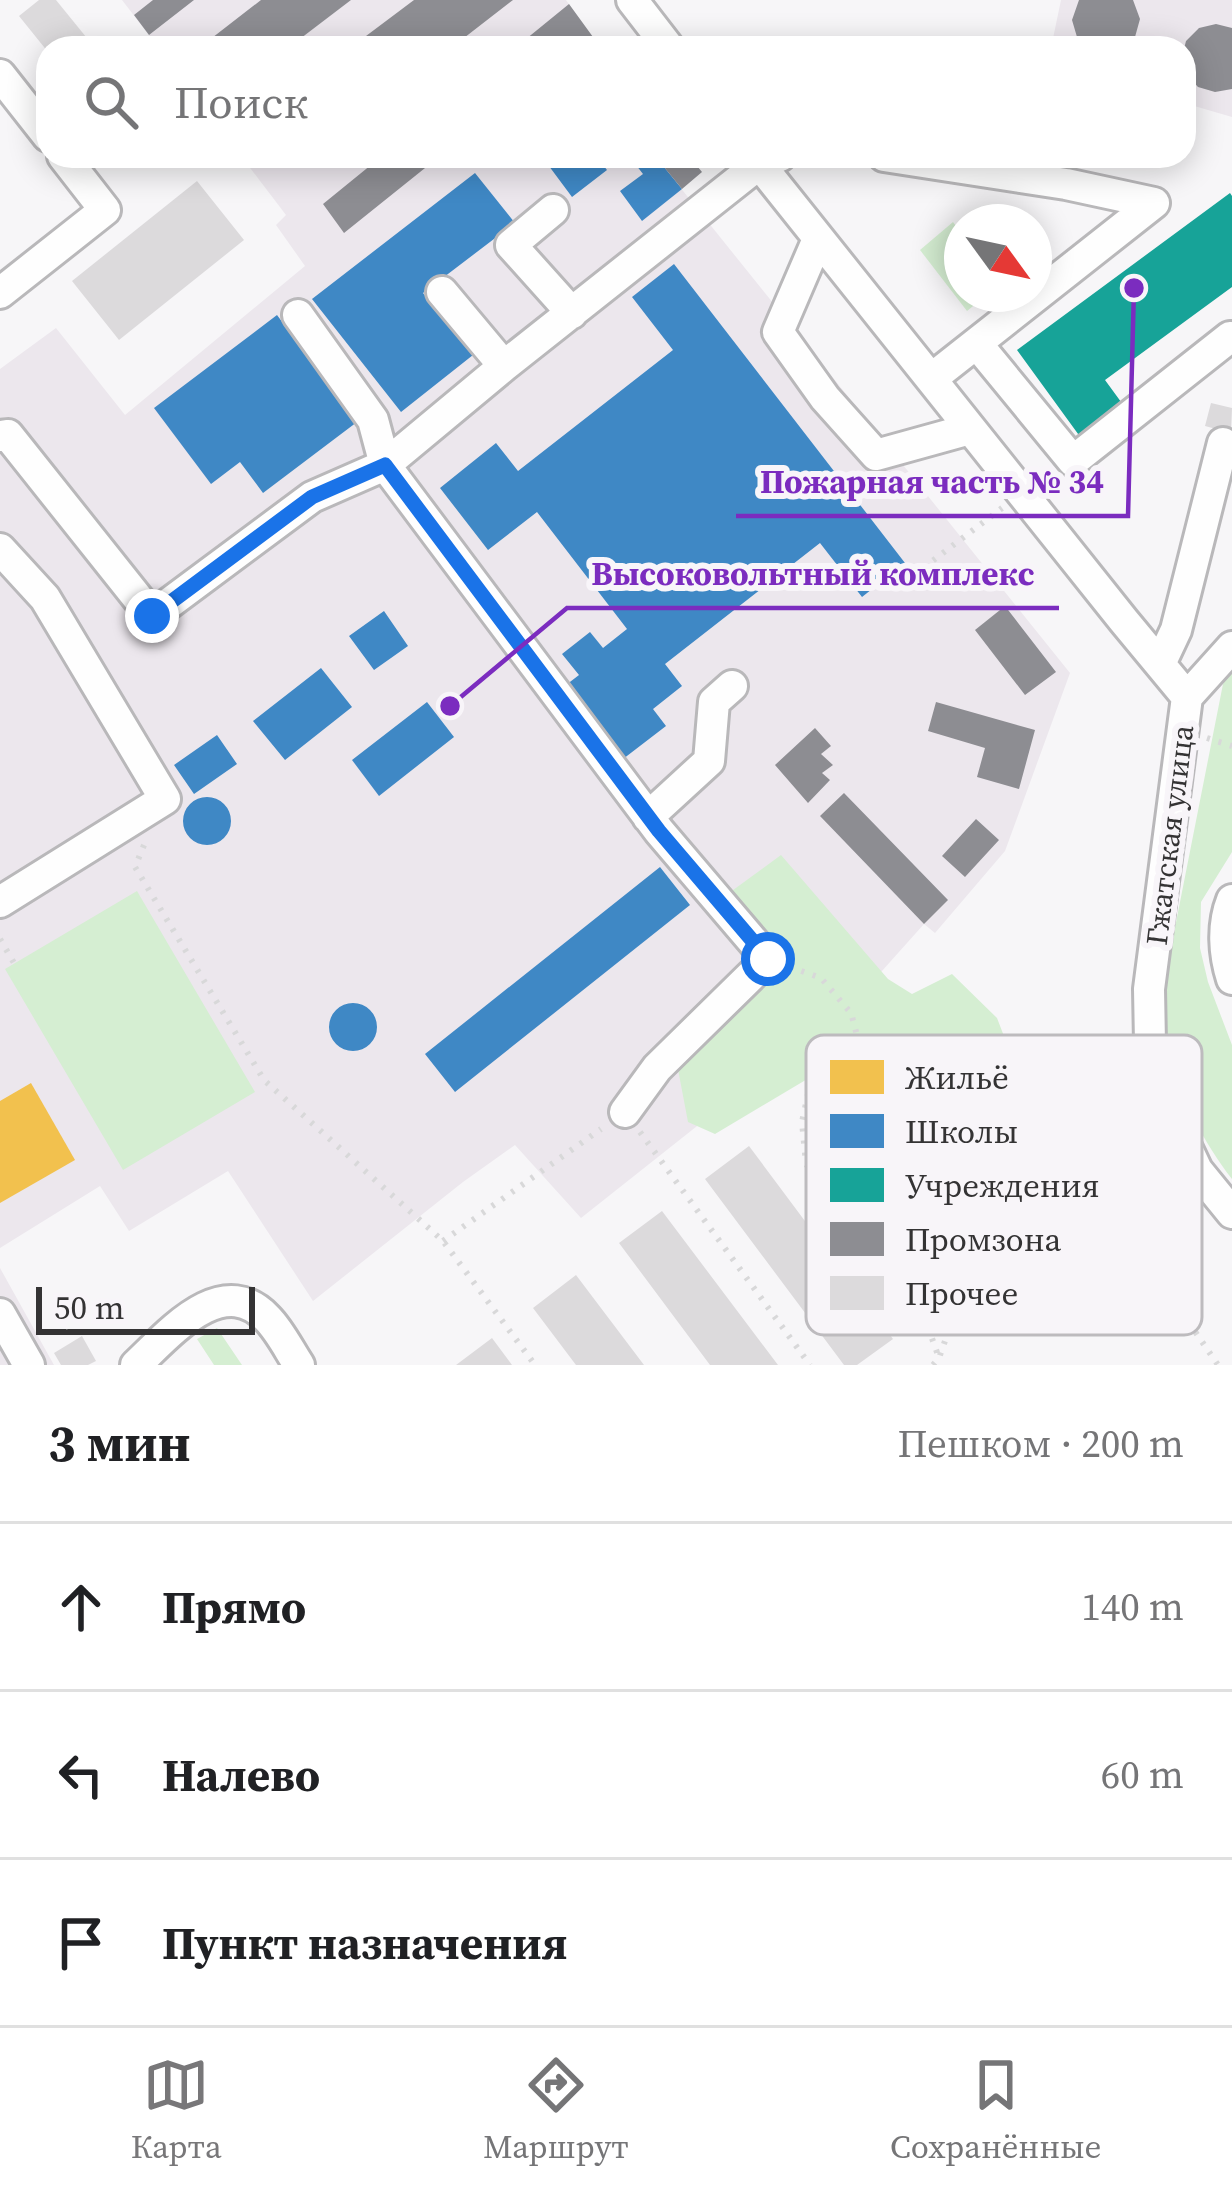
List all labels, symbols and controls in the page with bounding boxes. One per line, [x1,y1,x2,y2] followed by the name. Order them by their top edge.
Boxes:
[36,36,1196,168] search box
[78,69,144,135] icon: search
[174,71,308,133] text: Поиск
[944,204,1052,312] north arrow
[736,447,1128,516] callout: Пожарная часть № 34
[760,459,1104,504] text: Пожарная часть № 34
[567,539,1059,608] callout: Высоковольтный комплекc
[591,551,1035,596] text: Высоковольтный комплекc
[125,589,179,643] route end
[1136,722,1203,947] street label: Гжатская улица
[741,932,795,986] route start
[806,1035,1202,1335] legend
[905,1055,1009,1100] text: Жильё
[905,1109,1018,1154] text: Школы
[905,1163,1099,1208] text: Учреждения
[905,1217,1062,1262] text: Промзона
[905,1271,1018,1316] text: Прочее
[36,1281,255,1334] scale bar
[54,1285,124,1330] text: 50 m
[48,1408,191,1478] text: 3 мин
[898,1417,1184,1470] text: Пешком · 200 m
[48,1574,114,1640] icon: ahead
[162,1576,306,1638] text: Прямо
[1081,1580,1184,1633] text: 140 m
[48,1742,114,1808] icon: left
[162,1744,320,1806] text: Налево
[1101,1748,1184,1801] text: 60 m
[48,1910,114,1976] icon: arrive
[162,1912,568,1974] text: Пункт назначения
[131,2052,222,2169] tab: Карта
[483,2052,629,2169] tab: Маршрут
[890,2052,1101,2169] tab: Сохранённые

